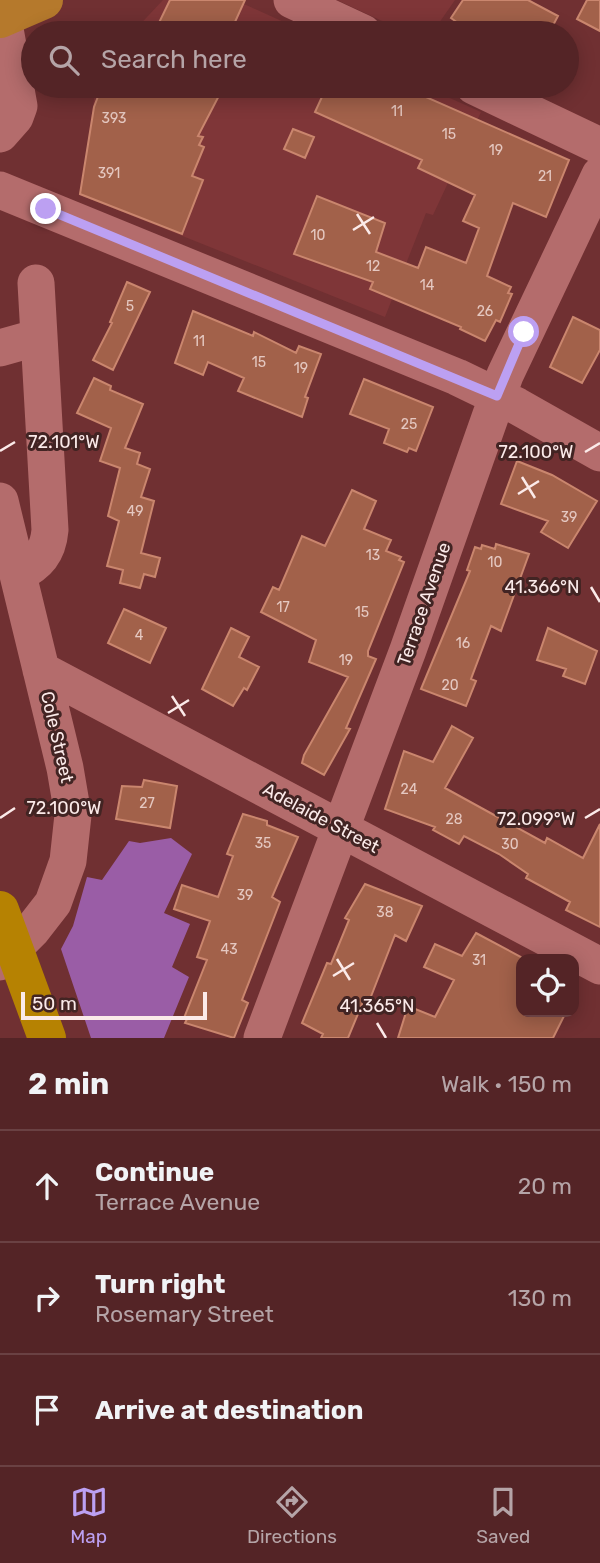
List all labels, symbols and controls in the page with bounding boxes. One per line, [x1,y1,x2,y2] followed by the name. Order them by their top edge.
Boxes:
[21,21,579,98] search box
[45,41,83,79] icon: search
[101,44,247,75] text: Search here
[391,103,403,120] house number: 11
[102,110,126,127] house number: 393
[442,126,456,143] house number: 15
[489,142,503,159] house number: 19
[98,165,120,182] house number: 391
[538,168,552,185] house number: 21
[30,193,61,224] route end
[311,227,326,244] house number: 10
[366,258,380,275] house number: 12
[420,277,435,294] house number: 14
[126,298,134,315] house number: 5
[477,303,493,320] house number: 26
[508,316,539,347] route start
[193,333,205,350] house number: 11
[252,354,266,371] house number: 15
[294,360,308,377] house number: 19
[401,416,417,433] house number: 25
[28,431,100,453] text: 72.101°W
[498,441,574,463] text: 72.100°W
[127,503,143,520] house number: 49
[561,509,577,526] house number: 39
[393,539,455,669] street label: Terrace Avenue
[366,547,380,564] house number: 13
[488,554,503,571] house number: 10
[504,576,580,598] text: 41.366°N
[276,599,290,616] house number: 17
[355,604,369,621] house number: 15
[135,627,144,644] house number: 4
[456,635,470,652] house number: 16
[339,652,353,669] house number: 19
[441,677,459,694] house number: 20
[36,689,78,785] street label: Cole Street
[259,778,383,858] street label: Adelaide Street
[401,781,418,798] house number: 24
[139,795,155,812] house number: 27
[26,797,102,819] text: 72.100°W
[497,808,575,830] text: 72.099°W
[445,811,463,828] house number: 28
[255,835,271,852] house number: 35
[501,836,519,853] house number: 30
[237,887,253,904] house number: 39
[376,904,394,921] house number: 38
[220,941,238,958] house number: 43
[472,952,486,969] house number: 31
[516,954,579,1017] map controls
[516,954,579,1017] button: locate
[21,989,206,1021] scale bar
[32,992,77,1015] text: 50 m
[340,995,414,1017] text: 41.365°N
[28,1066,109,1102] text: 2 min
[441,1070,572,1098] text: Walk · 150 m
[95,1157,214,1188] text: Continue
[28,1167,66,1205] icon: ahead
[518,1172,572,1200] text: 20 m
[95,1188,260,1216] text: Terrace Avenue
[95,1269,225,1300] text: Turn right
[28,1279,66,1317] icon: right
[508,1284,572,1312] text: 130 m
[95,1300,274,1328] text: Rosemary Street
[28,1391,66,1429] icon: arrive
[95,1395,363,1426] text: Arrive at destination
[70,1483,108,1548] tab: Map
[247,1483,337,1548] tab: Directions
[476,1483,530,1548] tab: Saved

